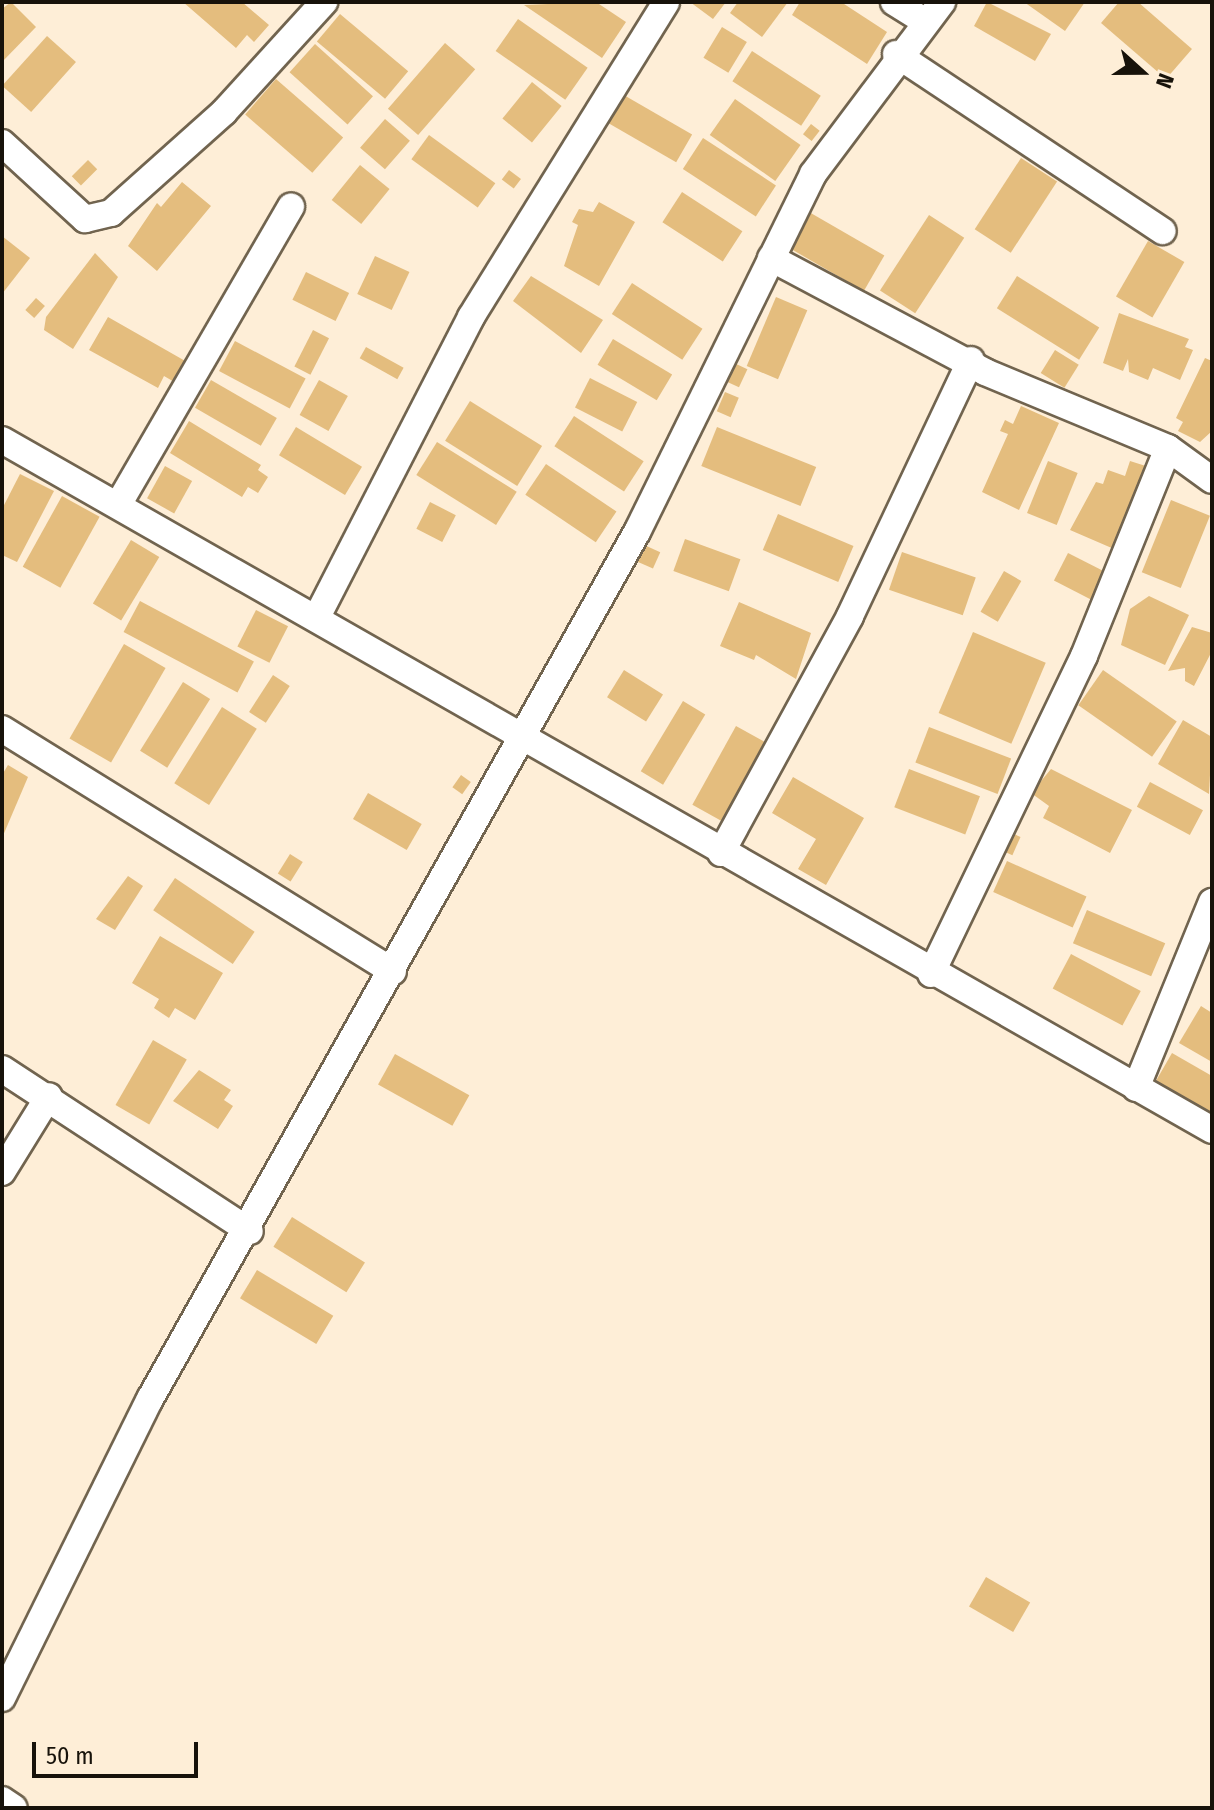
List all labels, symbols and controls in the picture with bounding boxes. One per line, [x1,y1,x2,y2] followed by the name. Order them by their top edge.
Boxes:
[1102,32,1182,112] north arrow
[1150,70,1180,92] text: N
[36,1726,202,1776] scale bar
[46,1742,94,1770] text: 50 m

